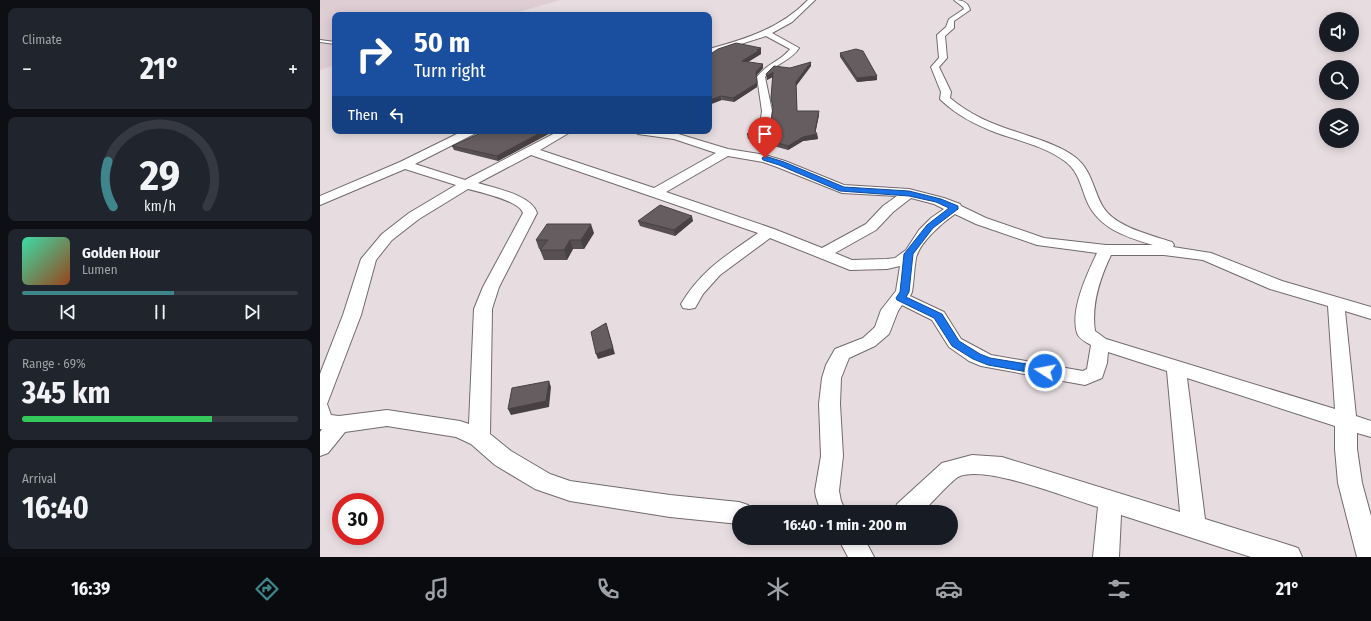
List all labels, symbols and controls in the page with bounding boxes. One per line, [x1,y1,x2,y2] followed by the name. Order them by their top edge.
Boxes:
[1319,12,1359,148] map controls
[1319,12,1359,52] button: sound
[414,26,470,59] text: 50 m
[348,28,400,80] icon: right
[22,32,62,47] text: Climate
[140,51,180,87] text: 21°
[22,56,32,83] text: −
[288,56,298,83] text: +
[414,60,486,82] text: Turn right
[1319,60,1359,100] button: search
[386,104,408,126] icon: left
[348,106,378,124] text: Then
[1319,108,1359,148] button: layers
[748,117,782,158] pin
[754,123,776,145] icon: arrive
[139,151,180,201] text: 29
[144,198,176,215] text: km/h
[82,244,160,262] text: Golden Hour
[82,262,118,277] text: Lumen
[57,301,79,323] icon: previous
[149,301,171,323] icon: pause
[241,301,263,323] icon: next
[1024,350,1066,392] position arrow
[22,356,86,371] text: Range · 69%
[22,375,110,411] text: 345 km
[22,471,56,486] text: Arrival
[22,490,89,526] text: 16:40
[332,493,384,545] speed limit sign: 30
[783,516,907,534] text: 16:40 · 1 min · 200 m
[253,575,281,603] icon: directions
[423,575,451,603] icon: music
[594,575,622,603] icon: phone
[764,575,792,603] icon: climate
[935,575,963,603] icon: car
[1105,575,1133,603] icon: filters
[71,578,110,600] text: 16:39
[1276,578,1300,600] text: 21°

